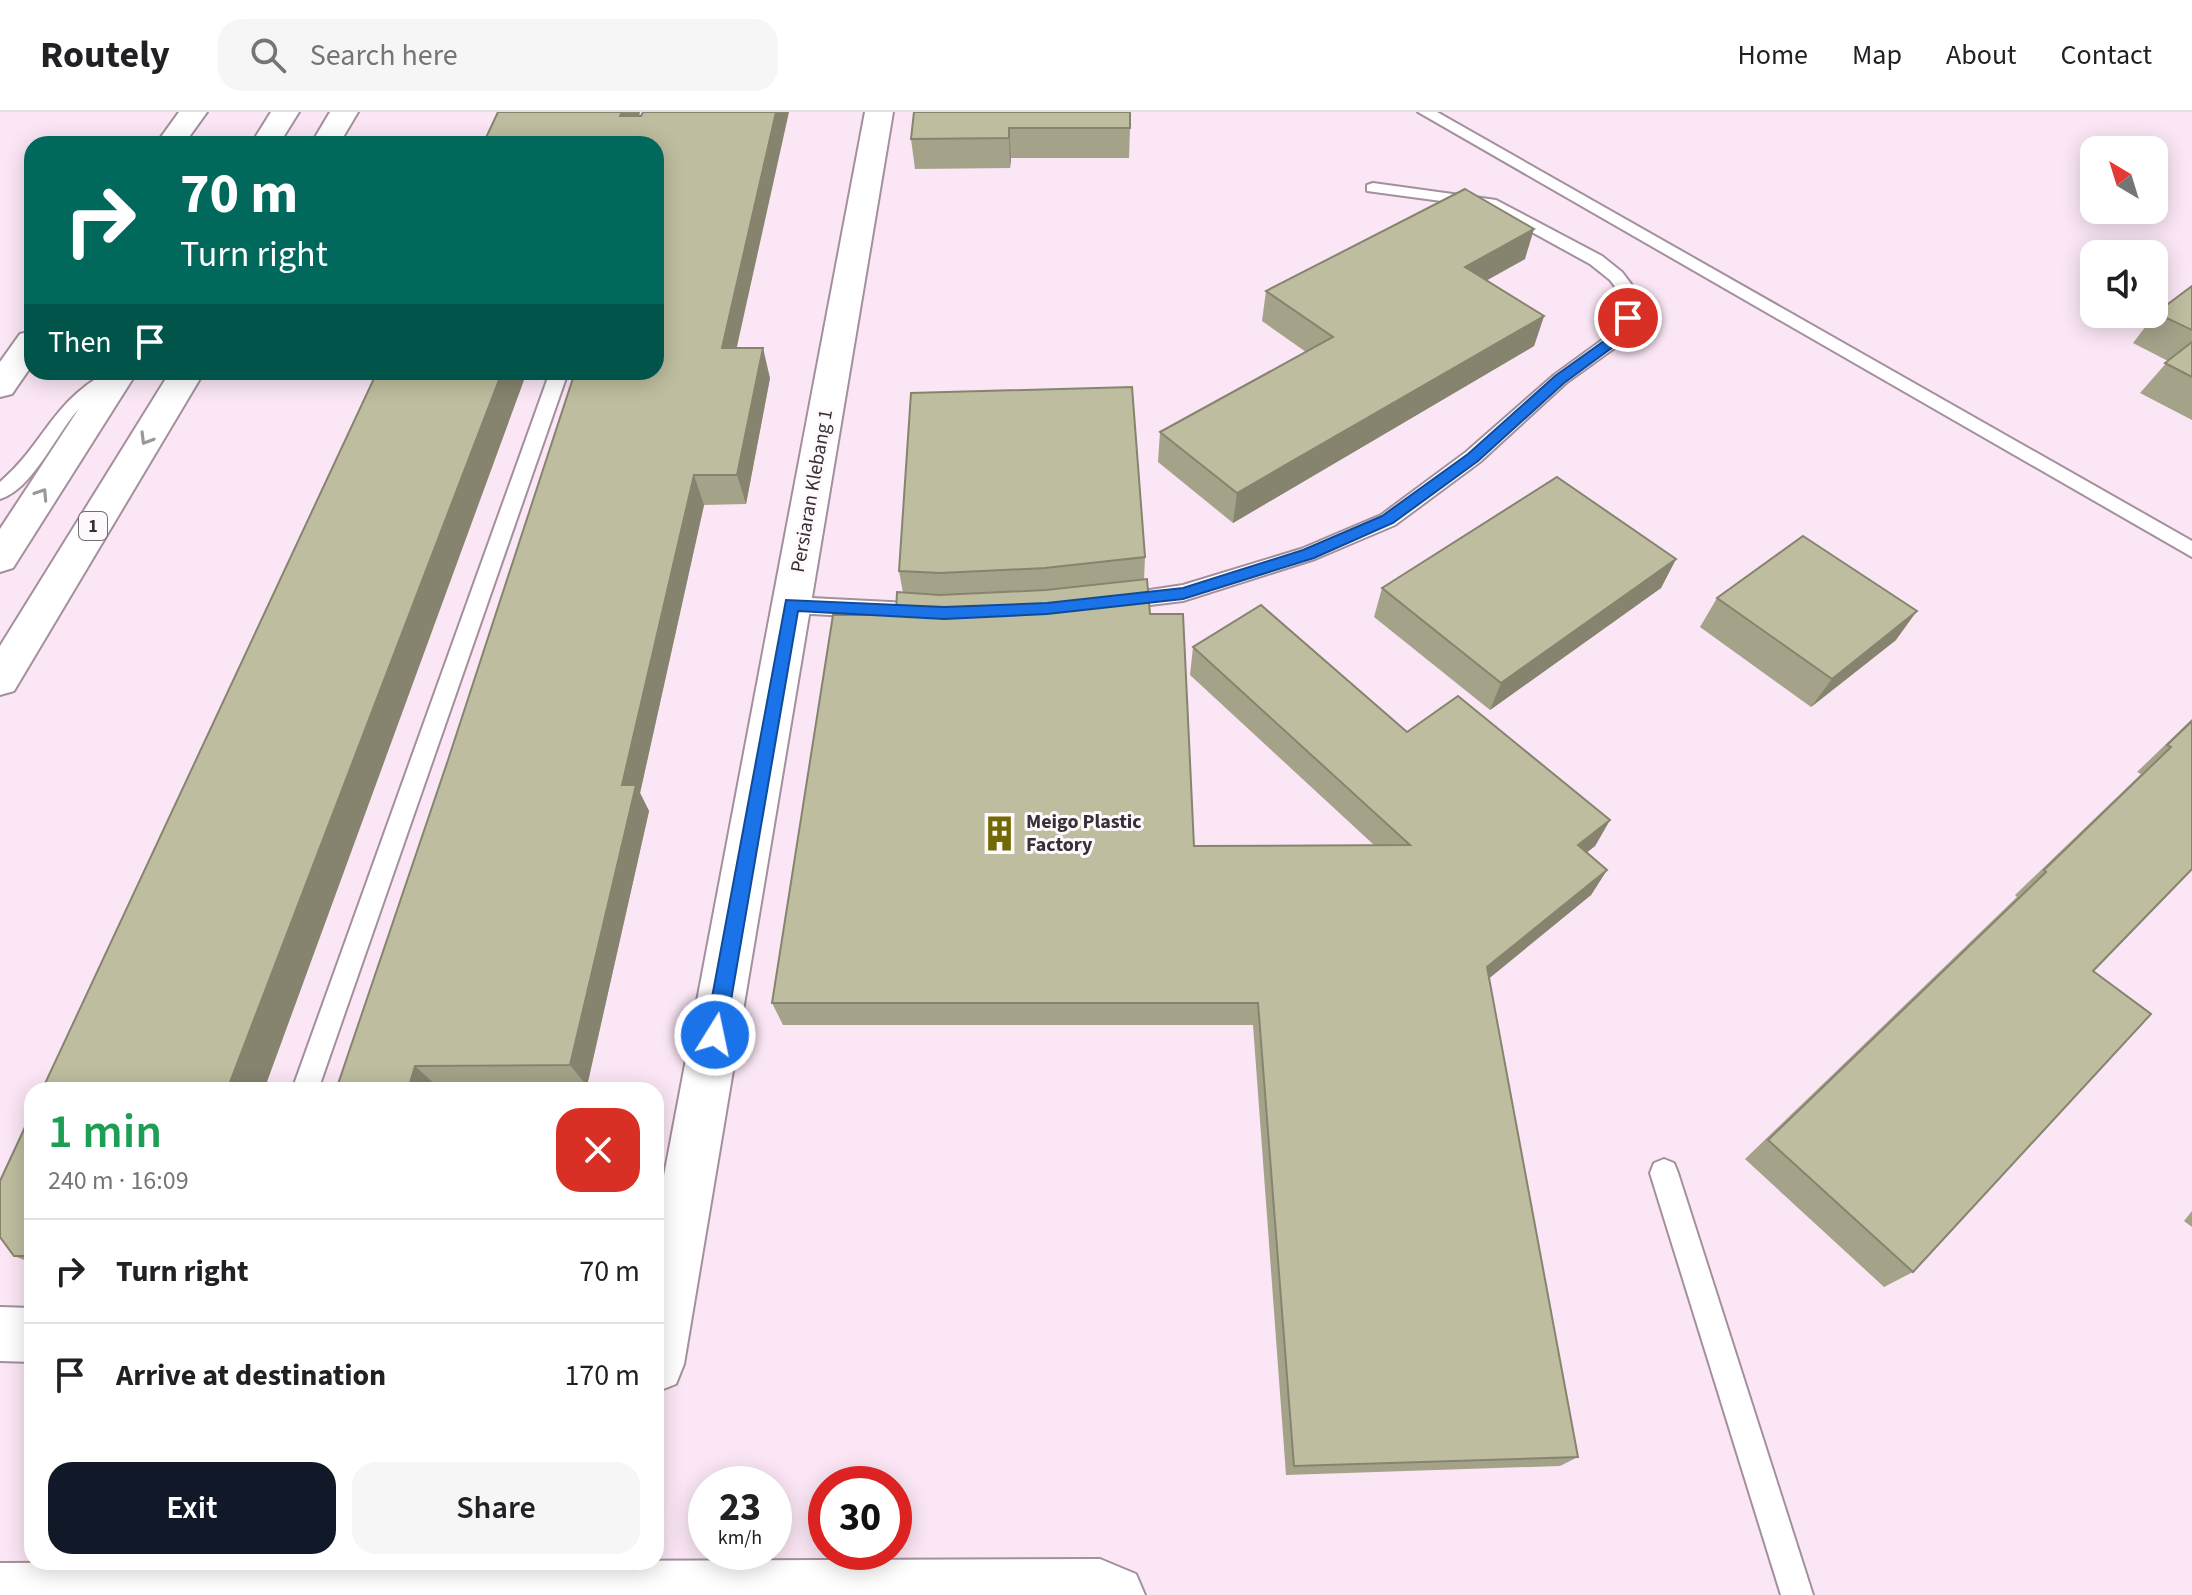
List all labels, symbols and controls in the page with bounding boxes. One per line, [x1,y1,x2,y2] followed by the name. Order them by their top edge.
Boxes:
[218,19,778,91] search box
[40,28,170,82] text: Routely
[246,33,290,77] icon: search
[310,34,458,77] text: Search here
[1737,35,1808,75] text: Home
[1852,35,1902,75] text: Map
[1946,35,2017,75] text: About
[2061,35,2152,75] text: Contact
[2080,136,2168,224] north arrow
[2080,136,2168,328] map controls
[180,155,298,234] text: 70 m
[48,168,152,272] icon: right
[180,229,328,280] text: Turn right
[2080,240,2168,328] button: sound
[1594,284,1662,352] pin
[1606,296,1650,340] icon: arrive
[128,320,172,364] icon: arrive
[48,321,112,364] text: Then
[784,407,840,575] street label: Persiaran Klebang 1
[141,430,156,445] one-way arrow
[32,488,47,502] one-way arrow
[79,512,107,540] road number: 1
[1026,808,1142,859] place label: Meigo Plastic Factory
[981,815,1019,853] building icon: Meigo Plastic Factory
[673,993,757,1077] position arrow
[48,1098,162,1166] text: 1 min
[556,1108,640,1192] button: close
[48,1162,189,1199] text: 240 m · 16:09
[48,1249,92,1293] icon: right
[116,1250,248,1293] text: Turn right
[579,1250,640,1293] text: 70 m
[48,1353,92,1397] icon: arrive
[116,1354,386,1397] text: Arrive at destination
[564,1354,640,1397] text: 170 m
[48,1462,336,1554] button: Exit
[352,1462,640,1554] button: Share
[808,1466,912,1570] speed limit sign: 30
[719,1479,761,1536] text: 23
[718,1524,762,1552] text: km/h

